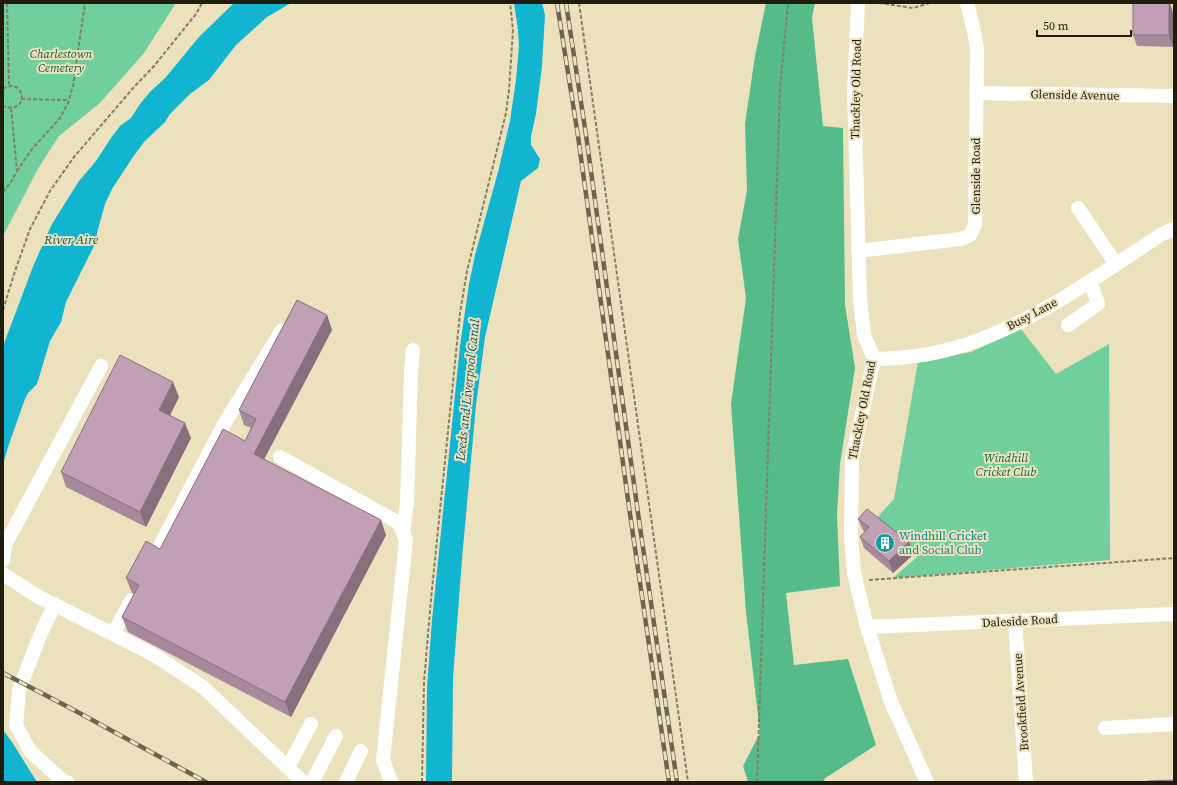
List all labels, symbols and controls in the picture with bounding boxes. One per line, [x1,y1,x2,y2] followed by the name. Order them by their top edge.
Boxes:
[1037,12,1131,38] scale bar
[1043,18,1069,34] text: 50 m
[847,39,865,139] street label: Thackley Old Road
[30,46,92,76] park label: Charlestown Cemetery
[1030,86,1120,104] street label: Glenside Avenue
[968,137,984,214] street label: Glenside Road
[43,231,99,248] water label: River Aire
[1004,294,1060,334] street label: Busy Lane
[451,318,483,463] water label: Leeds and Liverpool Canal
[845,359,879,461] street label: Thackley Old Road
[976,450,1036,480] park label: Windhill Cricket Club
[899,528,987,558] place label: Windhill Cricket and Social Club
[874,532,896,554] building icon: Windhill Cricket and Social Club
[982,611,1059,631] street label: Daleside Road
[1010,653,1032,751] street label: Brookfield Avenue

